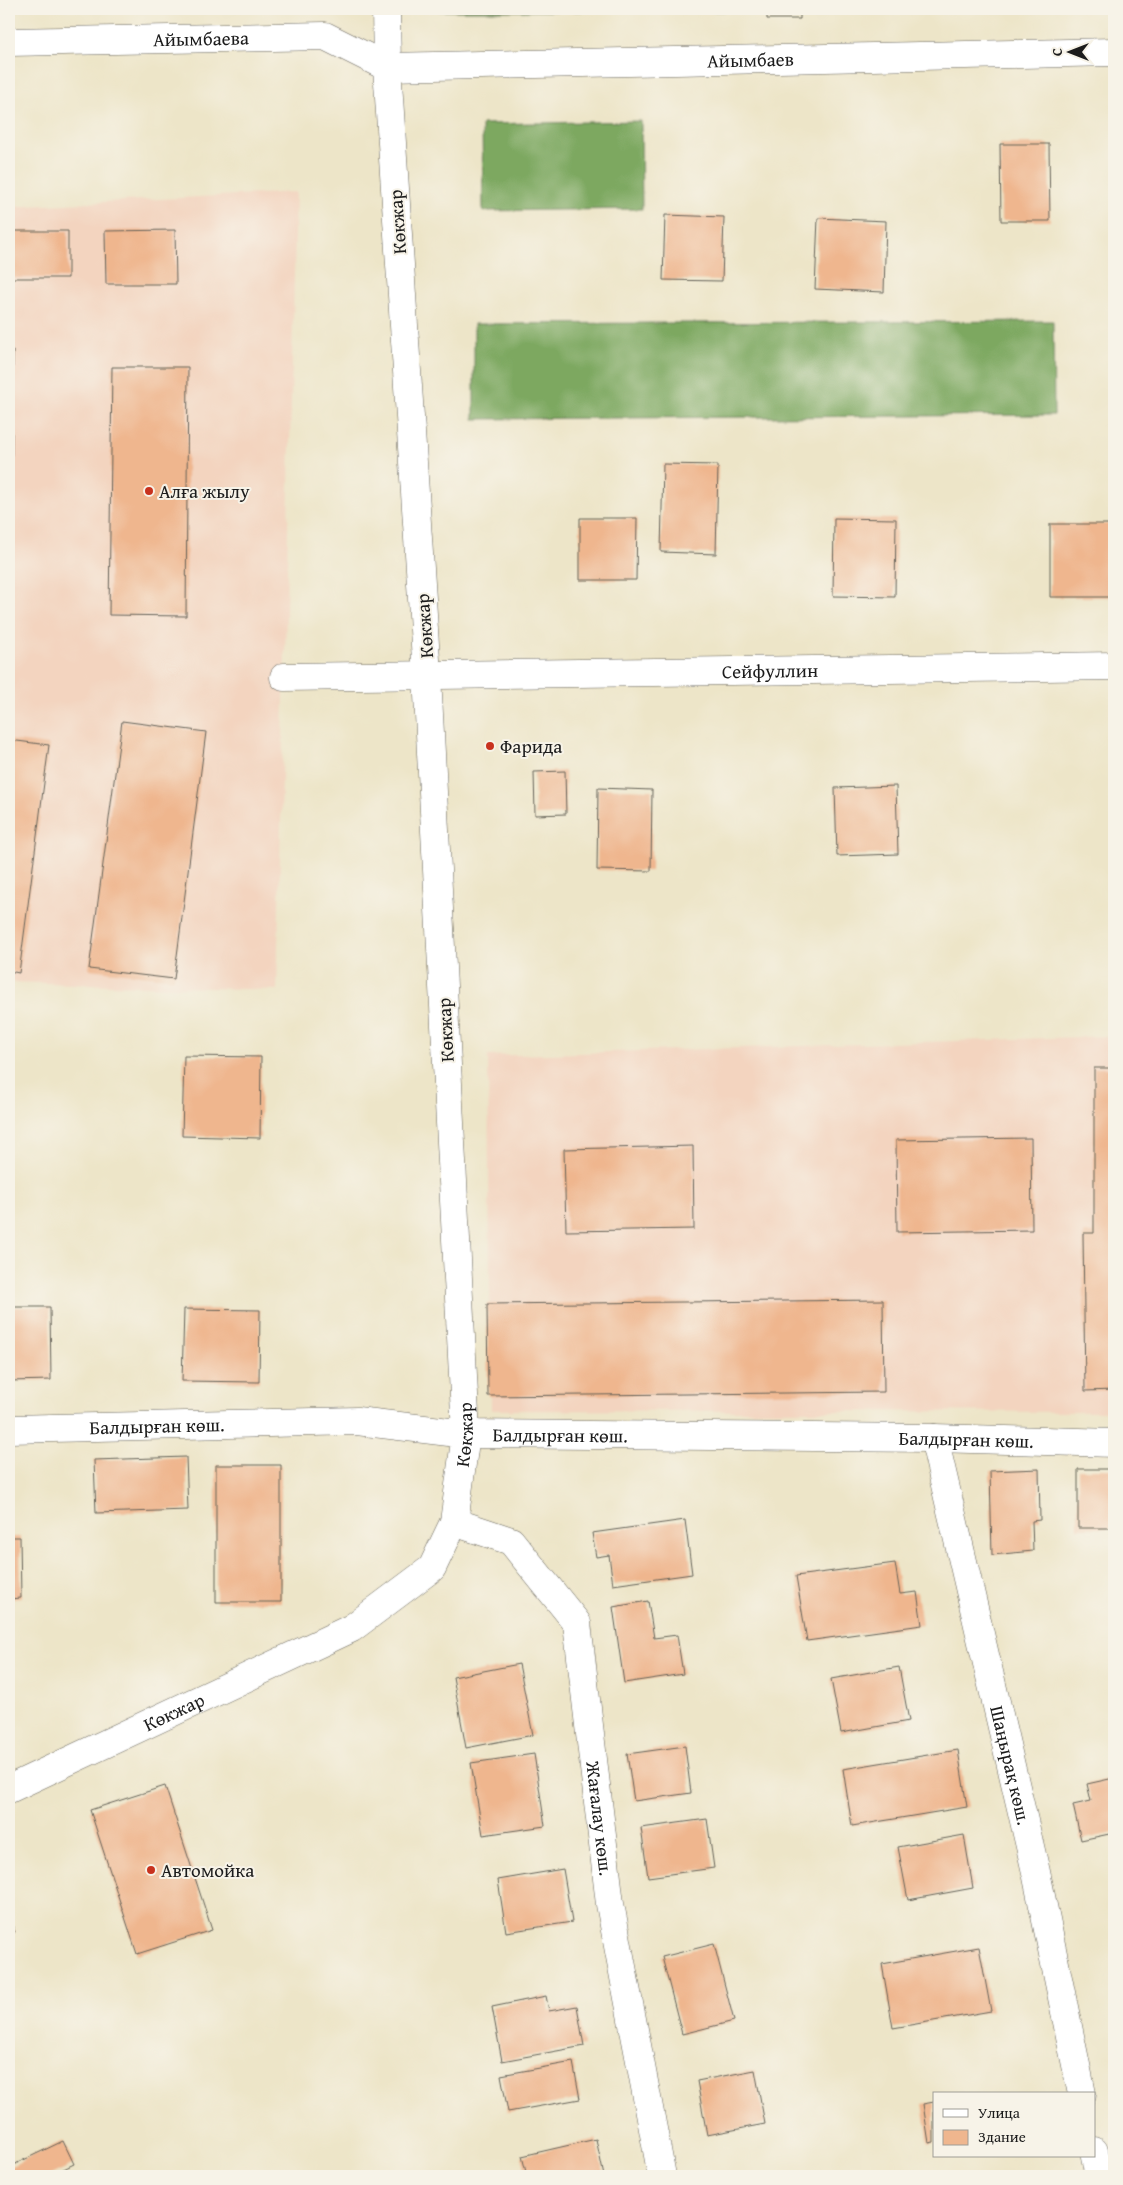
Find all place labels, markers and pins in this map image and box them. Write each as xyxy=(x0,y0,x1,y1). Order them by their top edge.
place label: Алға жылу xyxy=(159,477,250,505)
marker: Алға жылу xyxy=(143,485,155,497)
place label: Фарида xyxy=(500,732,562,760)
marker: Фарида xyxy=(484,740,496,752)
place label: Автомойка xyxy=(161,1856,254,1884)
marker: Автомойка xyxy=(145,1864,157,1876)

